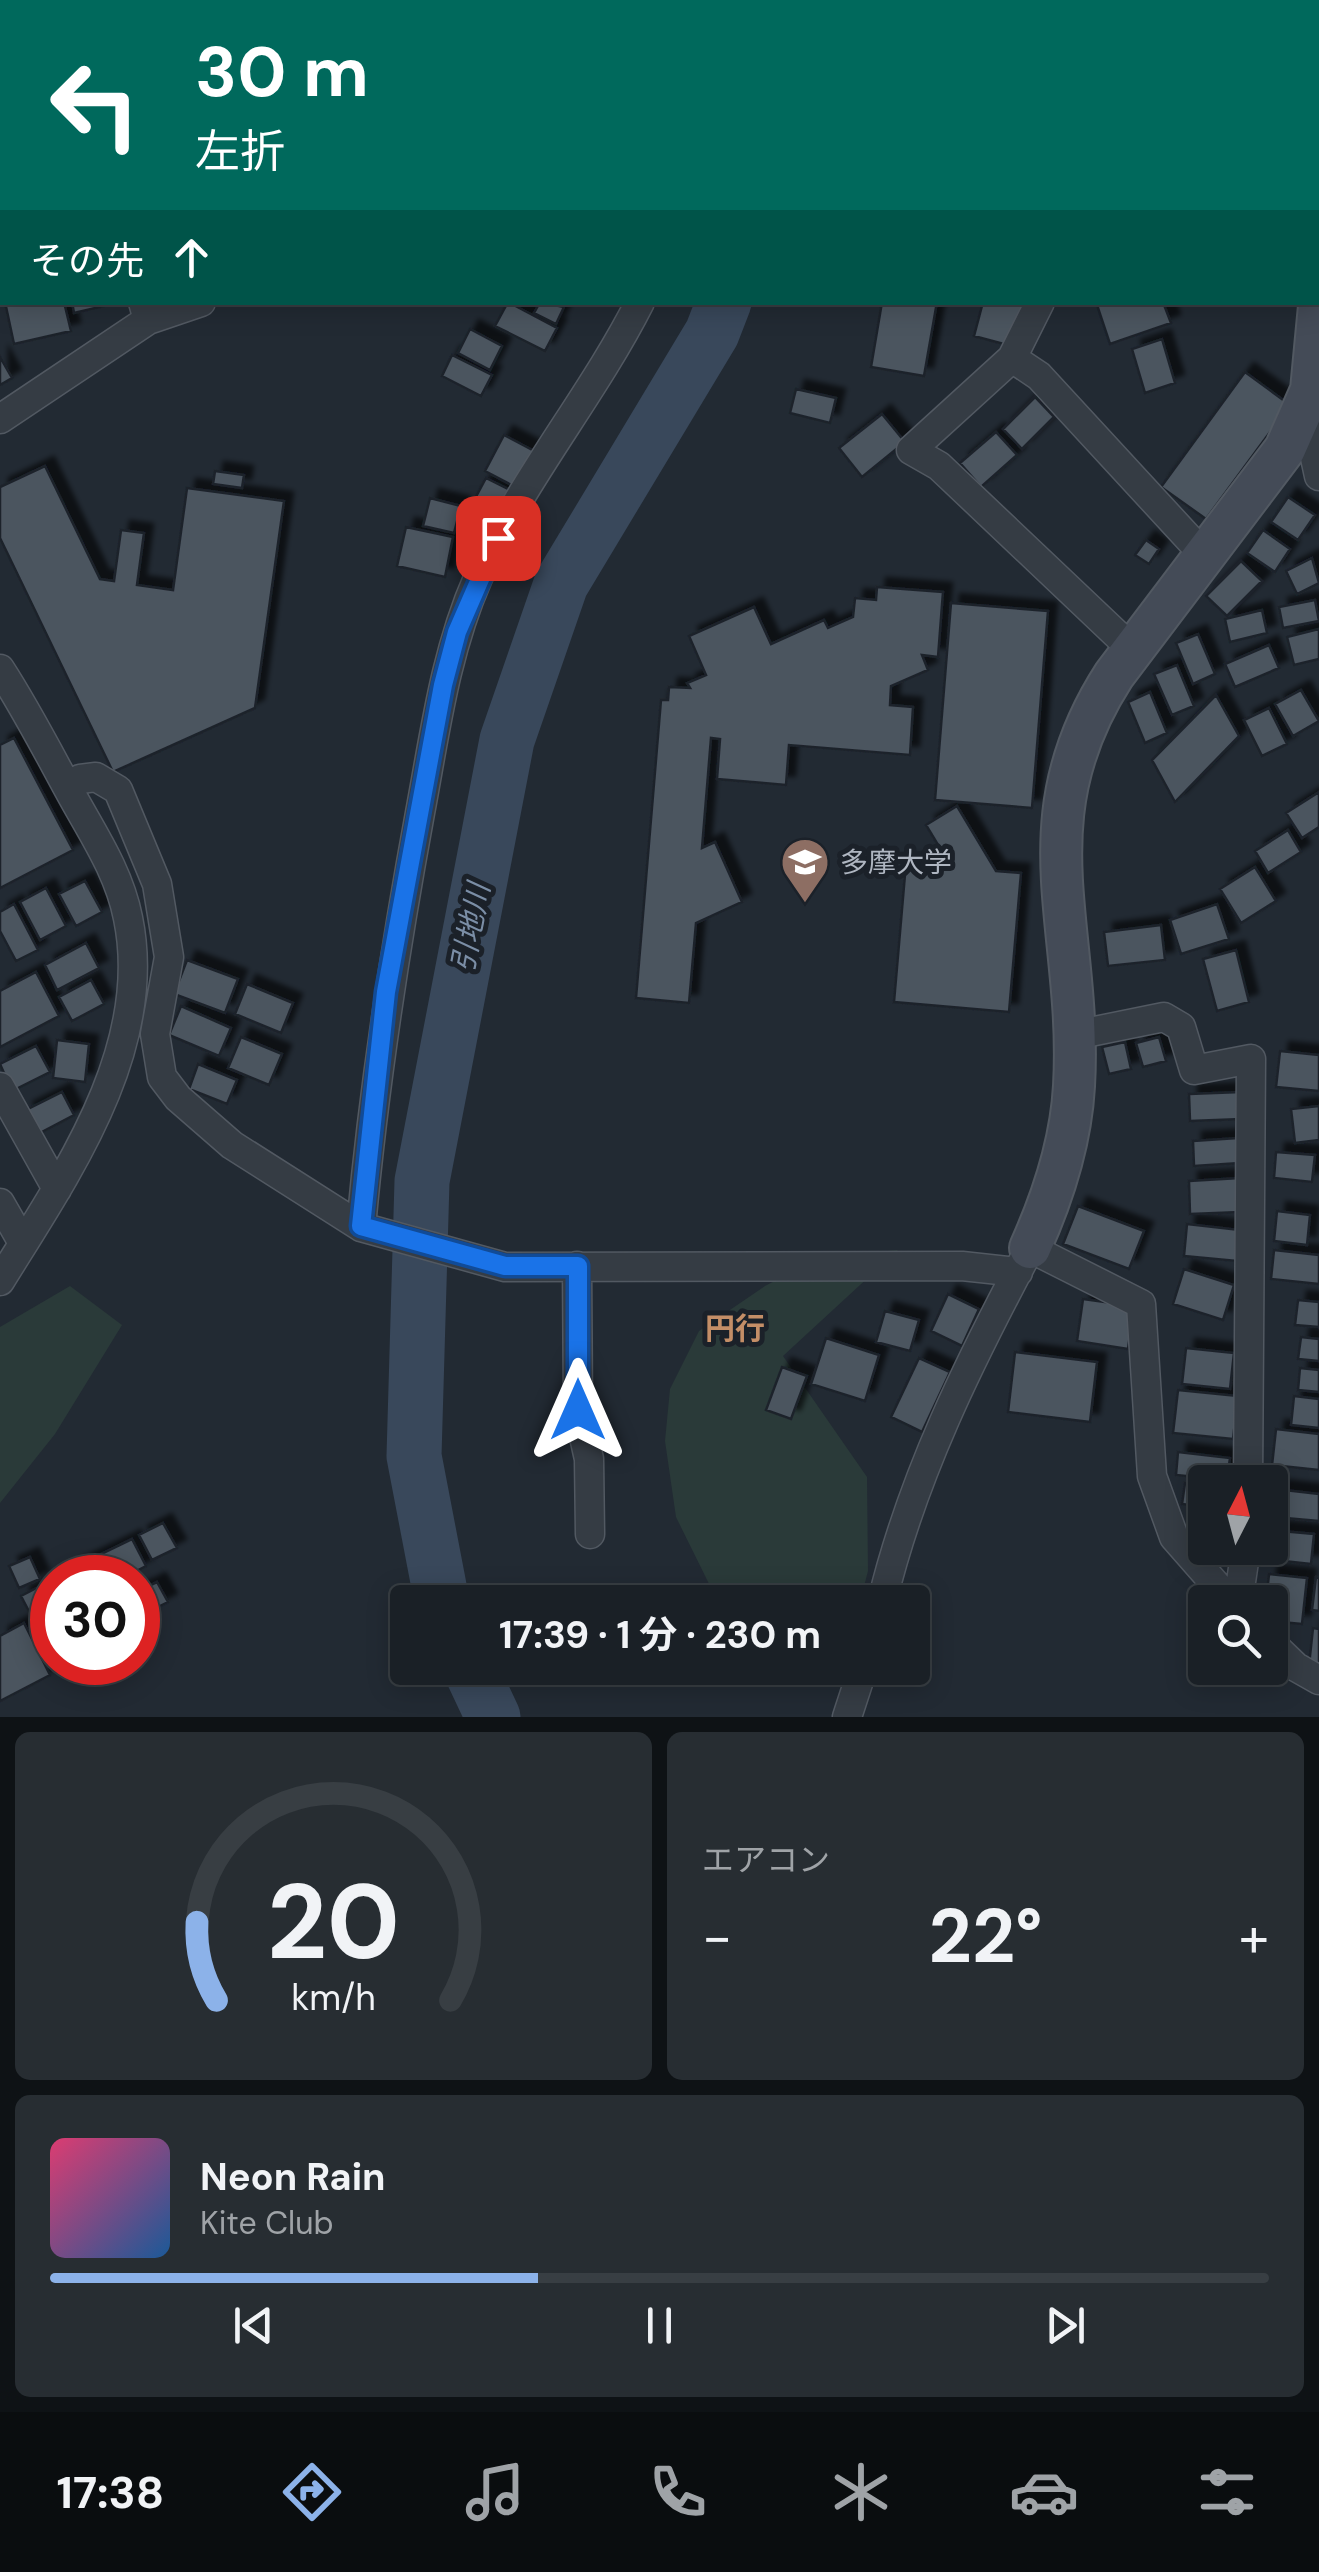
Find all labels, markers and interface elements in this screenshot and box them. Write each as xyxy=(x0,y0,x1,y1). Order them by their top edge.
text: 30 m xyxy=(195,27,369,118)
icon: left xyxy=(30,40,160,170)
text: 左折 xyxy=(195,122,285,181)
icon: ahead xyxy=(164,230,219,285)
text: その先 xyxy=(30,236,144,286)
pin xyxy=(456,496,541,581)
icon: arrive xyxy=(471,511,526,566)
school or university icon: 多摩大学 xyxy=(779,836,831,904)
place label: 多摩大学 xyxy=(840,844,952,881)
water label: 引地川 xyxy=(443,877,499,976)
district label: 円行 xyxy=(705,1309,765,1348)
position arrow xyxy=(526,1358,630,1462)
north arrow xyxy=(1188,1465,1288,1565)
map controls xyxy=(1188,1465,1288,1685)
speed limit sign: 30 xyxy=(30,1555,160,1685)
button: search xyxy=(1188,1585,1288,1685)
text: 17:39 · 1 分 · 230 m xyxy=(499,1610,821,1660)
text: エアコン xyxy=(702,1839,830,1881)
text: 20 xyxy=(267,1855,400,1990)
text: 22° xyxy=(929,1888,1042,1985)
text: − xyxy=(702,1901,732,1973)
text: + xyxy=(1239,1901,1269,1973)
text: km/h xyxy=(291,1975,376,2021)
text: Neon Rain xyxy=(200,2152,385,2202)
text: Kite Club xyxy=(200,2202,334,2244)
icon: previous xyxy=(226,2298,281,2353)
icon: pause xyxy=(632,2298,687,2353)
icon: next xyxy=(1038,2298,1093,2353)
icon: directions xyxy=(277,2457,347,2527)
icon: music xyxy=(460,2457,530,2527)
icon: phone xyxy=(643,2457,713,2527)
icon: climate xyxy=(826,2457,896,2527)
icon: car xyxy=(1009,2457,1079,2527)
icon: filters xyxy=(1192,2457,1262,2527)
text: 17:38 xyxy=(57,2463,164,2522)

